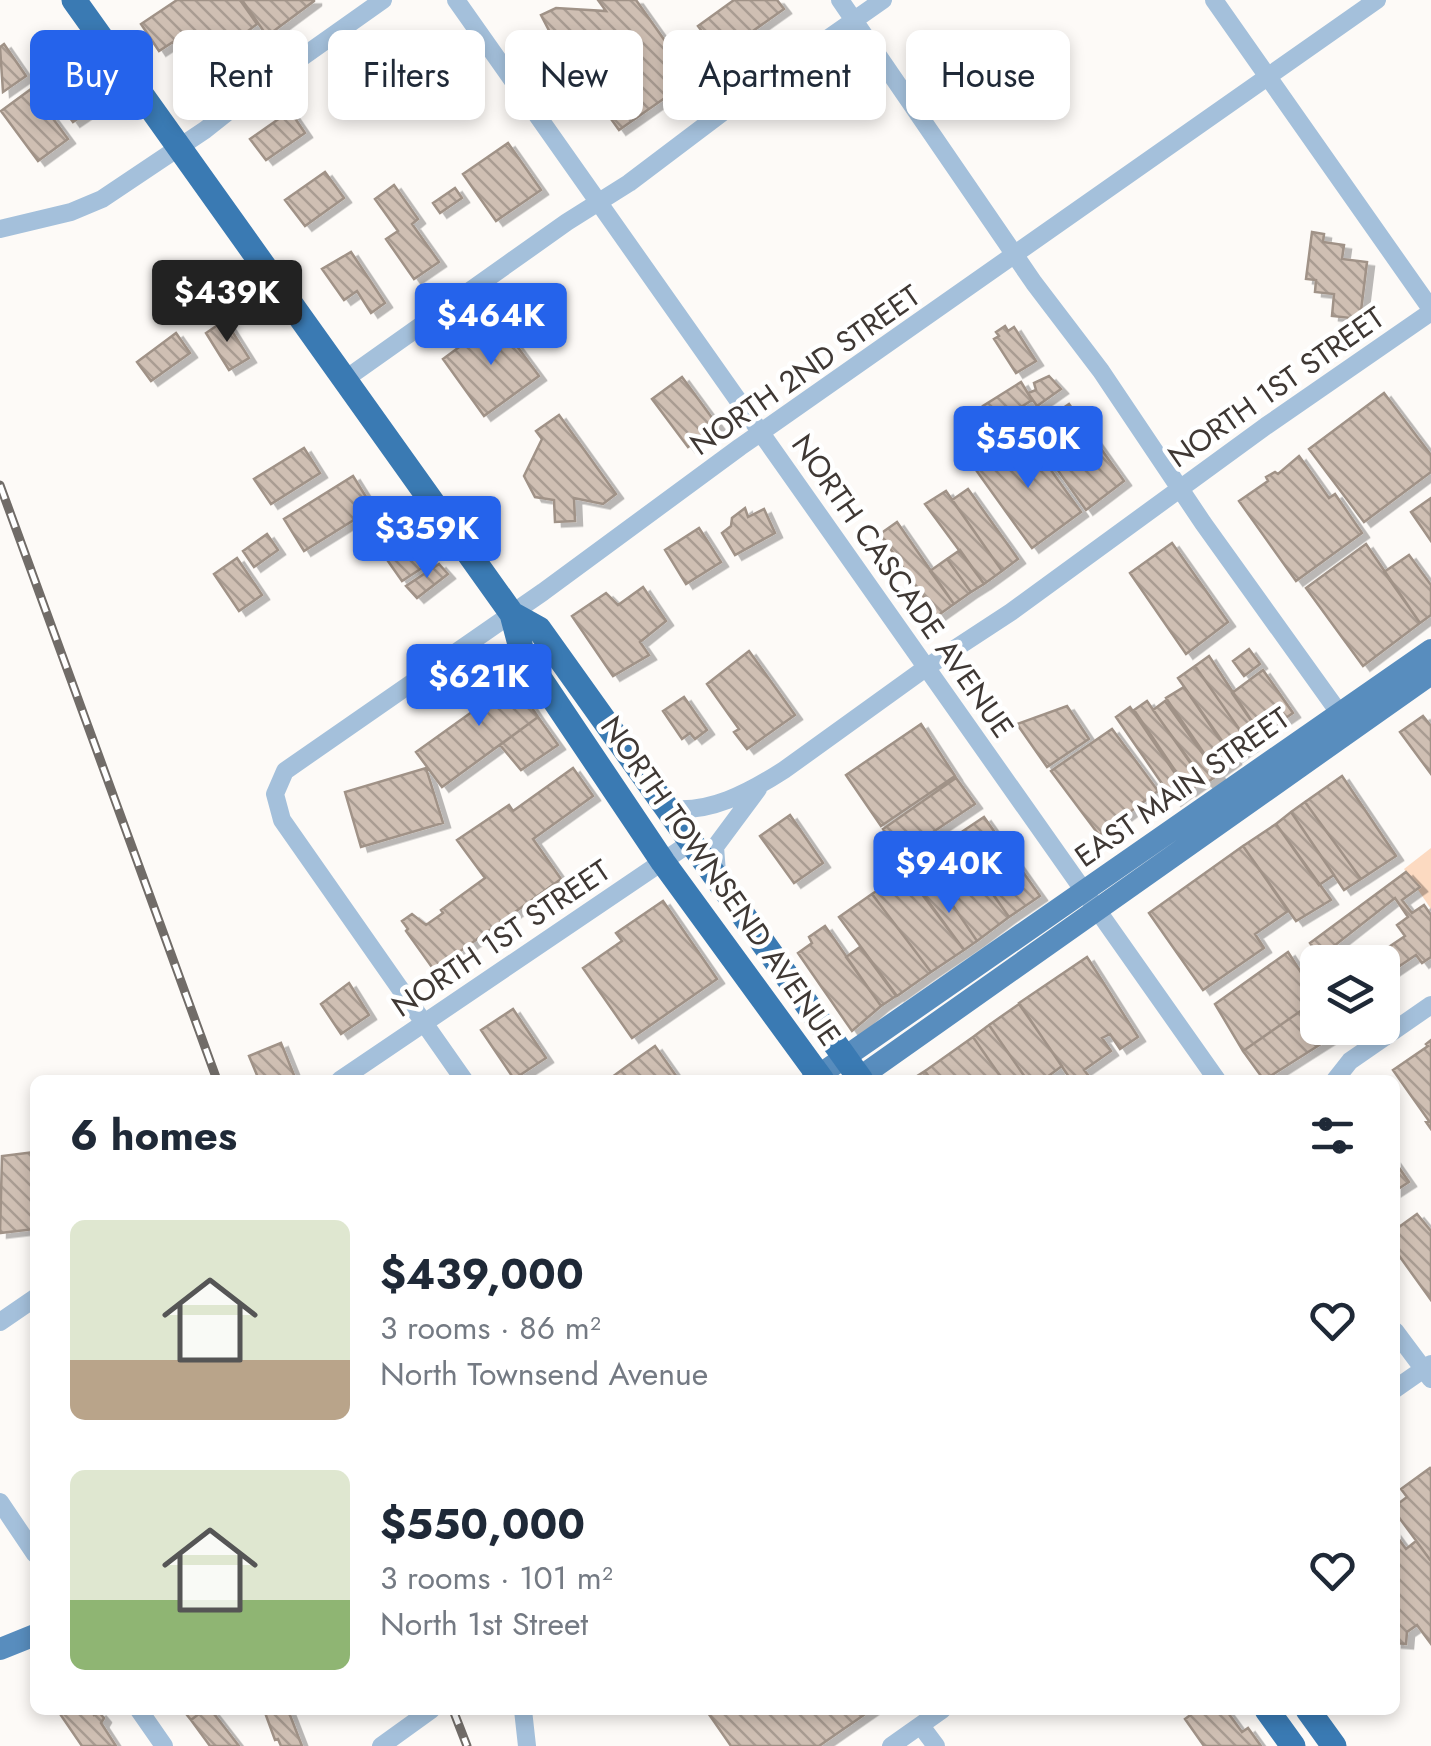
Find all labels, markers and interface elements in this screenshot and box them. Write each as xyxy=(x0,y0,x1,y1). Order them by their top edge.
chip: Buy xyxy=(30,30,153,120)
chip: Rent xyxy=(173,30,308,120)
chip: Filters xyxy=(328,30,485,120)
chip: New xyxy=(505,30,643,120)
chip: Apartment xyxy=(663,30,886,120)
chip: House xyxy=(906,30,1070,120)
pin: $439K xyxy=(157,260,297,345)
text: $439K xyxy=(174,269,280,315)
street label: NORTH 2ND STREET xyxy=(681,274,929,466)
pin: $464K xyxy=(421,283,561,368)
text: $464K xyxy=(437,292,545,338)
street label: NORTH 1ST STREET xyxy=(1159,296,1393,478)
pin: $550K xyxy=(958,406,1098,491)
text: $550K xyxy=(976,415,1080,461)
street label: NORTH CASCADE AVENUE xyxy=(782,425,1024,747)
pin: $359K xyxy=(357,496,497,581)
text: $359K xyxy=(375,505,479,551)
pin: $621K xyxy=(409,644,549,729)
text: $621K xyxy=(429,653,529,699)
street label: EAST MAIN STREET xyxy=(1066,697,1298,877)
street label: NORTH TOWNSEND AVENUE xyxy=(591,707,851,1055)
pin: $940K xyxy=(879,831,1019,916)
text: $940K xyxy=(895,840,1003,886)
street label: NORTH 1ST STREET xyxy=(383,849,619,1027)
map controls xyxy=(1300,945,1400,1045)
button: layers xyxy=(1300,945,1400,1045)
text: 6 homes xyxy=(70,1105,237,1166)
icon: filters xyxy=(1305,1108,1360,1163)
text: $439,000 xyxy=(380,1244,584,1305)
icon: home xyxy=(150,1260,270,1380)
icon: heart xyxy=(1305,1293,1360,1348)
text: 3 rooms · 86 m² xyxy=(380,1305,601,1351)
text: North Townsend Avenue xyxy=(380,1351,708,1397)
text: $550,000 xyxy=(380,1494,585,1555)
icon: home xyxy=(150,1510,270,1630)
icon: heart xyxy=(1305,1543,1360,1598)
text: 3 rooms · 101 m² xyxy=(380,1555,613,1601)
text: North 1st Street xyxy=(380,1601,588,1647)

